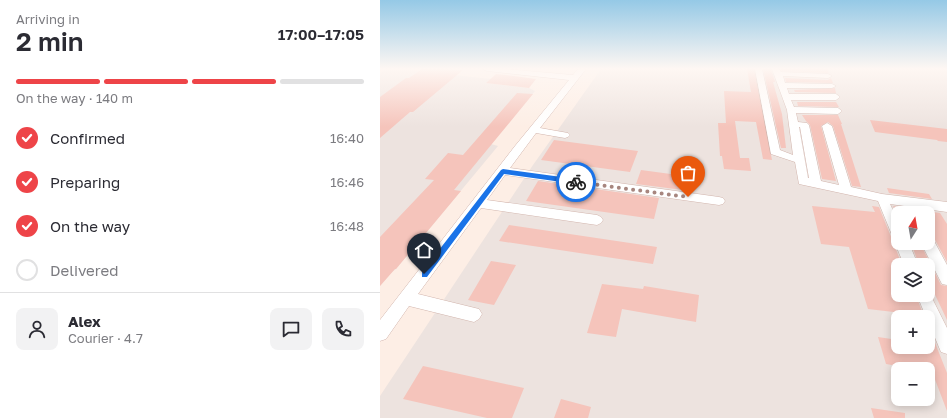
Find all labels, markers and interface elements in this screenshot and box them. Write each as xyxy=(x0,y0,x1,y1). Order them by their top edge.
text: Arriving in xyxy=(16,11,80,27)
text: 17:00–17:05 xyxy=(278,25,364,43)
text: 2 min xyxy=(16,26,84,57)
text: On the way · 140 m xyxy=(16,90,133,106)
icon: check xyxy=(16,127,38,149)
text: Confirmed xyxy=(50,129,125,147)
text: 16:40 xyxy=(330,130,364,146)
pin xyxy=(671,156,705,197)
courier xyxy=(556,162,596,202)
icon: bag xyxy=(677,162,699,184)
icon: check xyxy=(16,171,38,193)
icon: bike xyxy=(565,171,587,193)
text: Preparing xyxy=(50,173,120,191)
text: 16:46 xyxy=(330,174,364,190)
north arrow xyxy=(891,206,935,250)
map controls xyxy=(891,206,935,406)
icon: check xyxy=(16,215,38,237)
text: On the way xyxy=(50,217,130,235)
text: 16:48 xyxy=(330,218,364,234)
pin xyxy=(407,233,441,274)
icon: home xyxy=(413,239,435,261)
button: layers xyxy=(891,258,935,302)
text: Delivered xyxy=(50,261,118,279)
button: person xyxy=(16,308,58,350)
button: chat xyxy=(270,308,312,350)
button: phone xyxy=(322,308,364,350)
button: + xyxy=(891,310,935,354)
text: Alex xyxy=(68,312,101,330)
text: Courier · 4.7 xyxy=(68,330,143,346)
button: − xyxy=(891,362,935,406)

